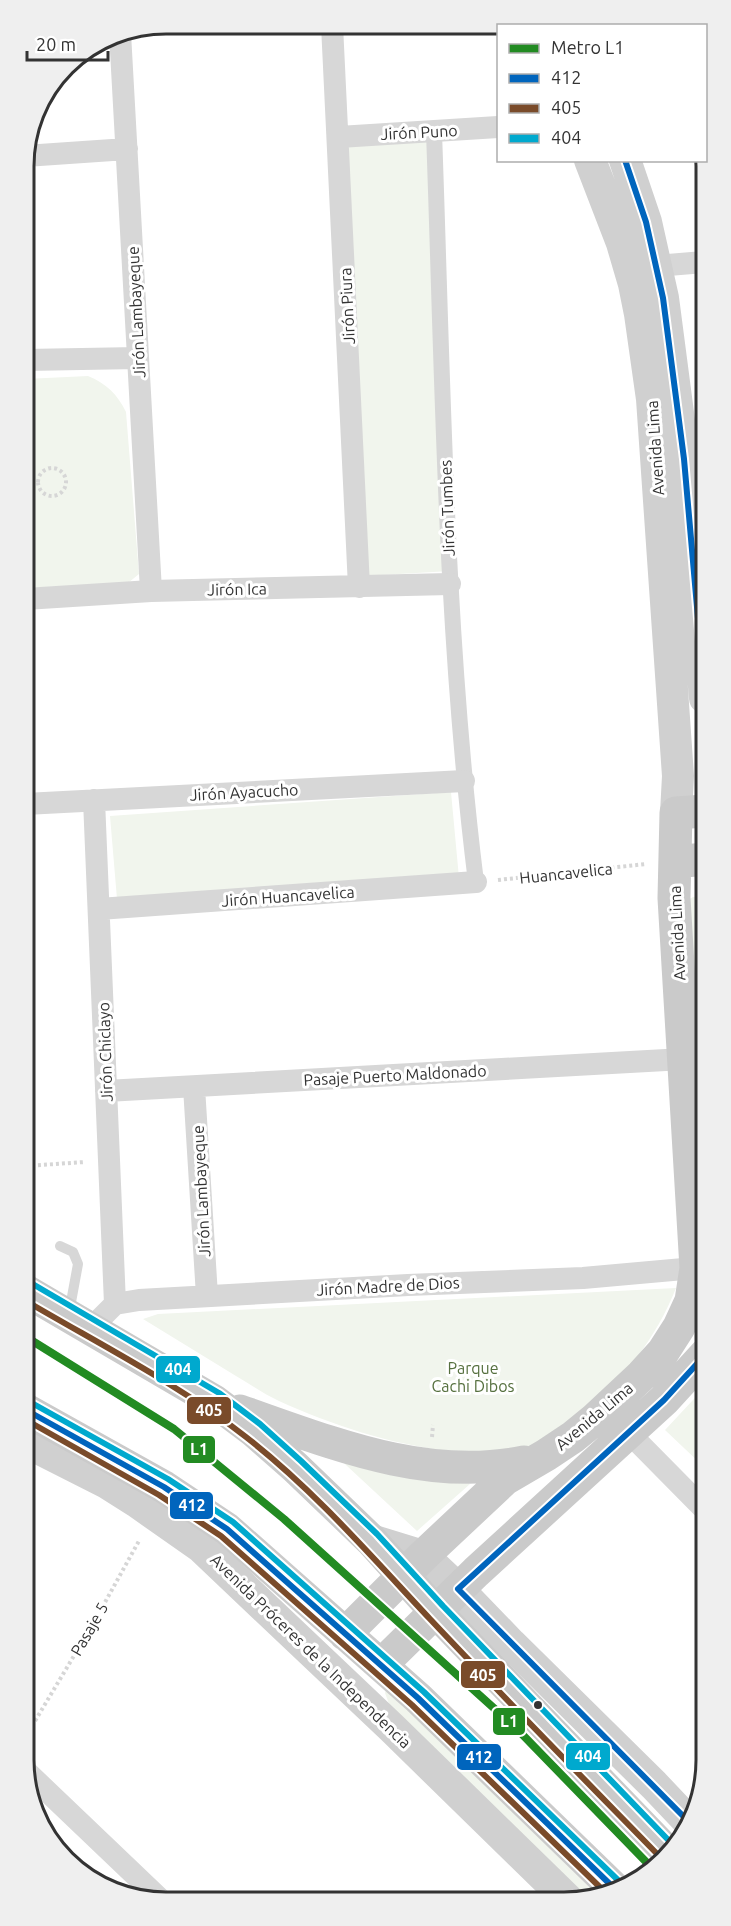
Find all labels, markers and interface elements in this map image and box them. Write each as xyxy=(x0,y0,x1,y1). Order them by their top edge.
scale bar xyxy=(27,24,108,62)
legend xyxy=(497,24,707,162)
text: 20 m xyxy=(36,34,76,54)
text: Metro L1 xyxy=(551,37,624,57)
text: 412 xyxy=(551,67,581,87)
text: 405 xyxy=(551,97,581,117)
street label: Jirón Puno xyxy=(380,121,458,143)
text: 404 xyxy=(551,127,581,147)
street label: Jirón Lambayeque xyxy=(124,246,148,378)
street label: Jirón Piura xyxy=(336,267,358,345)
street label: Avenida Lima xyxy=(643,400,667,496)
street label: Jirón Tumbes xyxy=(436,459,458,557)
street label: Jirón Ica xyxy=(207,579,267,599)
street label: Jirón Ayacucho xyxy=(189,780,299,804)
street label: Huancavelica xyxy=(519,859,613,887)
street label: Jirón Huancavelica xyxy=(221,882,355,910)
street label: Avenida Lima xyxy=(666,885,688,981)
street label: Jirón Chiclayo xyxy=(94,1002,116,1102)
street label: Pasaje Puerto Maldonado xyxy=(303,1061,487,1089)
street label: Jirón Lambayeque xyxy=(189,1125,213,1257)
street label: Jirón Madre de Dios xyxy=(316,1273,460,1299)
line badge: 404 xyxy=(155,1355,201,1384)
park label: Parque Cachi Dibos xyxy=(431,1359,515,1395)
text: 404 xyxy=(164,1360,192,1378)
street label: Avenida Lima xyxy=(552,1379,636,1453)
line badge: 405 xyxy=(186,1396,232,1425)
text: 405 xyxy=(195,1401,223,1419)
line badge: L1 xyxy=(182,1435,216,1464)
text: L1 xyxy=(190,1440,208,1458)
line badge: 412 xyxy=(169,1491,214,1520)
text: 412 xyxy=(178,1496,206,1514)
street label: Avenida Próceres de la Independencia xyxy=(207,1550,415,1752)
street label: Pasaje 5 xyxy=(67,1599,111,1659)
line badge: 405 xyxy=(460,1660,506,1689)
text: 405 xyxy=(469,1666,497,1684)
unlabelled marker xyxy=(532,1699,544,1711)
line badge: L1 xyxy=(492,1707,526,1736)
text: L1 xyxy=(500,1712,518,1730)
line badge: 404 xyxy=(565,1742,611,1771)
line badge: 412 xyxy=(456,1743,502,1771)
text: 404 xyxy=(574,1747,602,1765)
text: 412 xyxy=(465,1748,493,1766)

